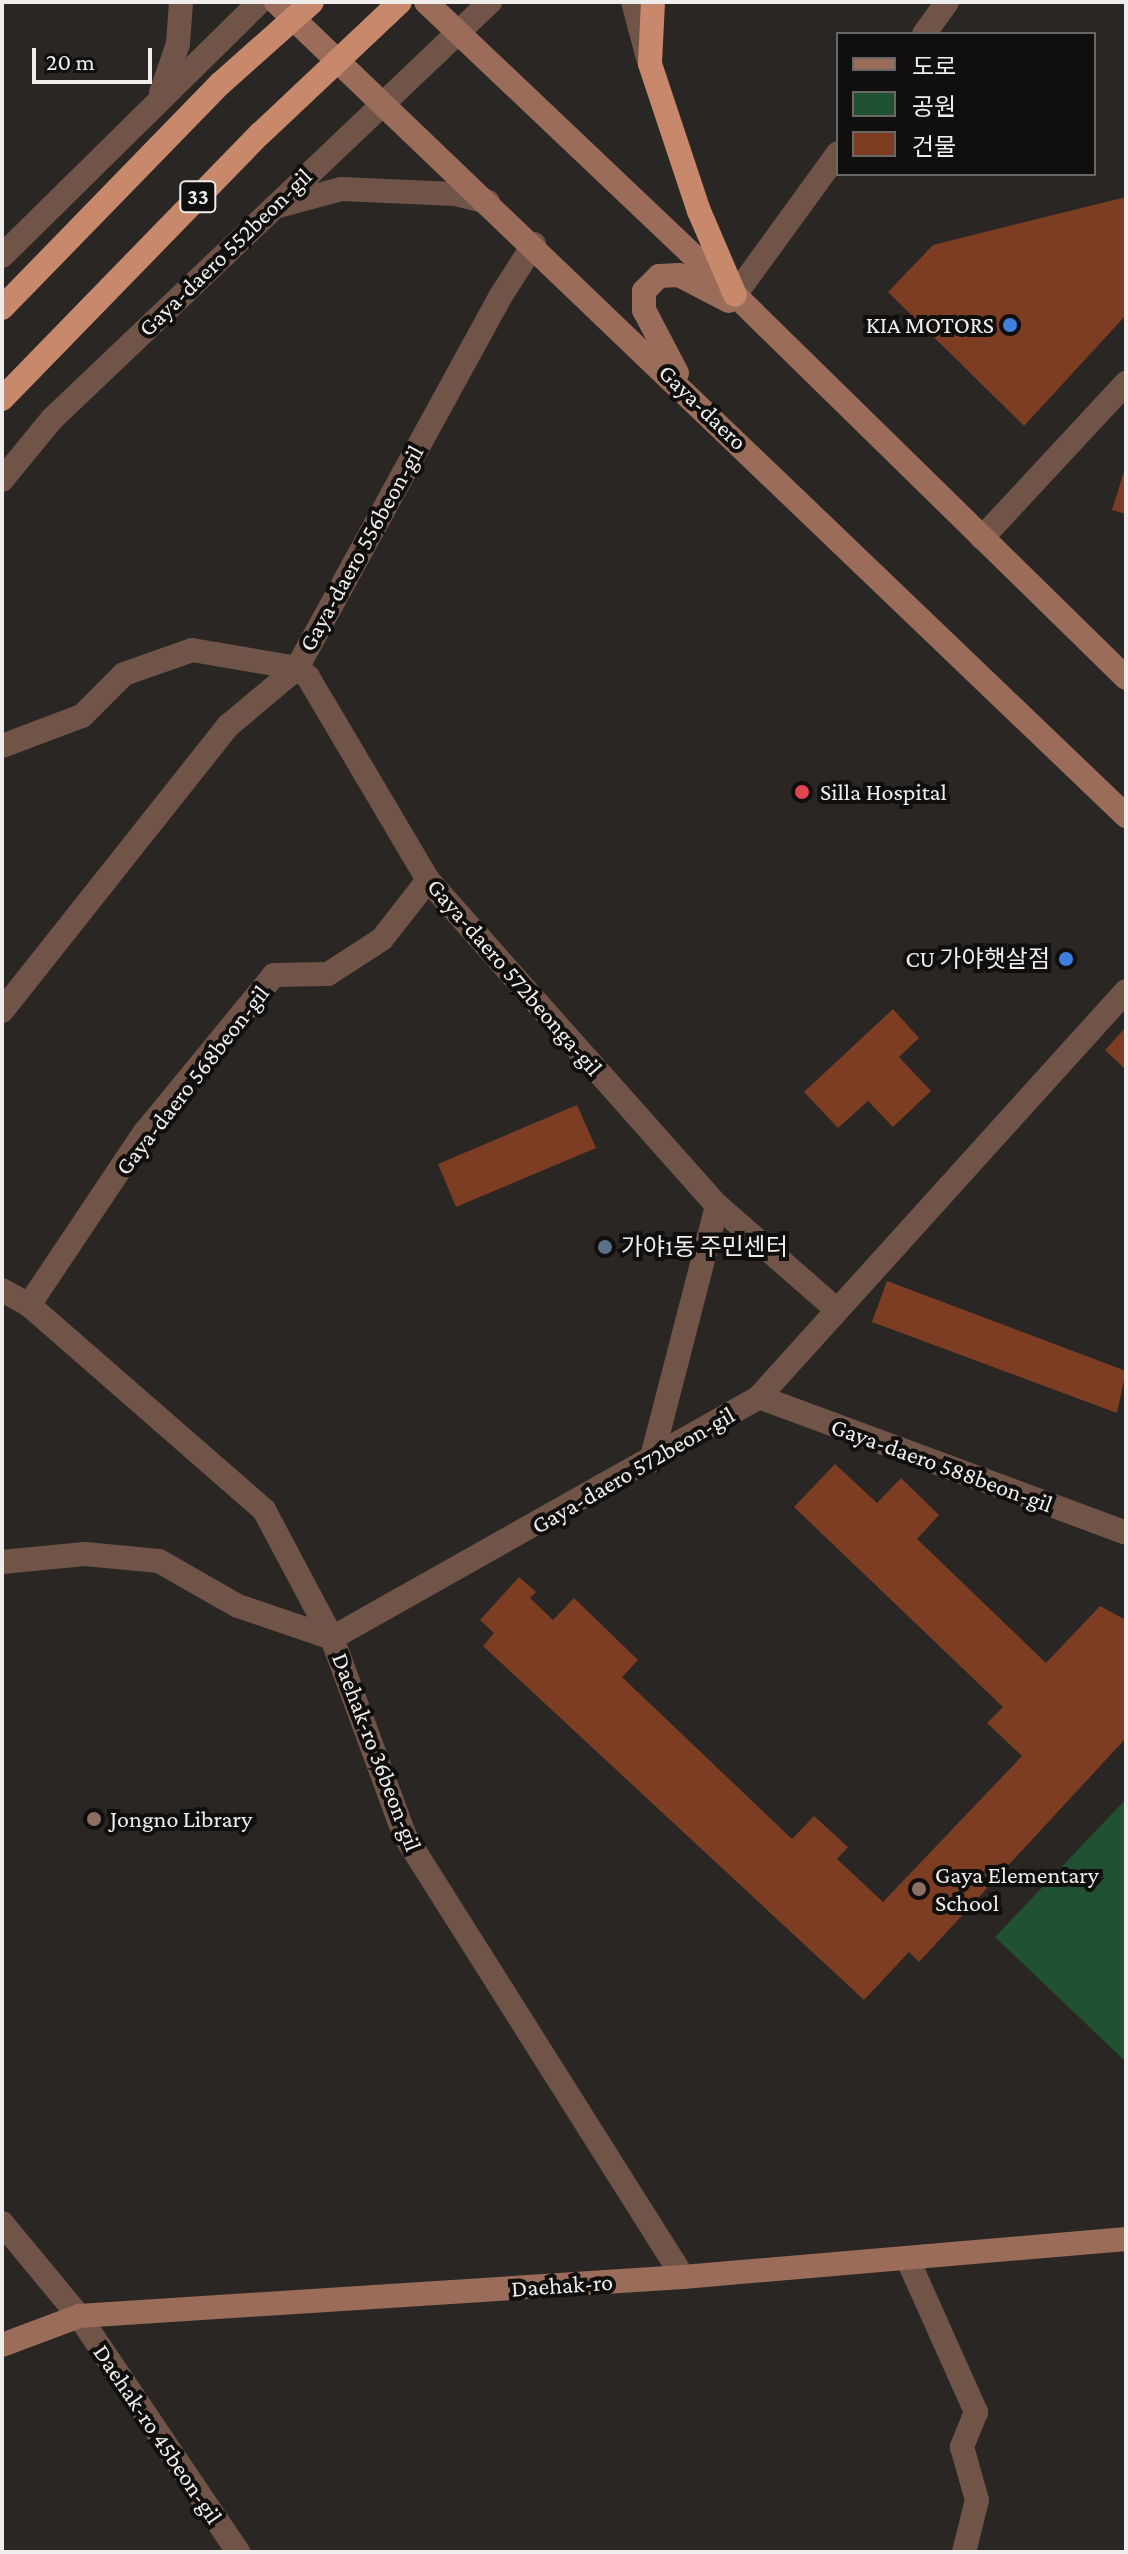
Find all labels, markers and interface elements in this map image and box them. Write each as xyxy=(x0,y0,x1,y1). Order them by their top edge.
scale bar xyxy=(36,32,156,82)
legend xyxy=(836,32,1096,176)
text: 20 m xyxy=(46,48,95,75)
text: 도로 xyxy=(912,53,956,80)
text: 공원 xyxy=(912,93,956,120)
text: 건물 xyxy=(912,133,956,160)
street label: Gaya-daero 552beon-gil xyxy=(132,162,318,342)
road number: 33 xyxy=(178,179,218,215)
place label: KIA MOTORS xyxy=(866,311,994,339)
marker: KIA MOTORS xyxy=(1001,316,1019,334)
street label: Gaya-daero xyxy=(653,358,753,456)
street label: Gaya-daero 556beon-gil xyxy=(292,440,430,656)
place label: Silla Hospital xyxy=(820,778,947,806)
marker: Silla Hospital xyxy=(791,781,813,803)
street label: Gaya-daero 572beonga-gil xyxy=(421,872,609,1082)
place label: CU 가야햇살점 xyxy=(905,945,1050,973)
marker: CU 가야햇살점 xyxy=(1057,950,1075,968)
street label: Gaya-daero 568beon-gil xyxy=(109,979,275,1181)
place label: 가야1동 주민센터 xyxy=(621,1233,788,1261)
marker: 가야1동 주민센터 xyxy=(596,1238,614,1256)
street label: Gaya-daero 572beon-gil xyxy=(526,1400,740,1540)
street label: Gaya-daero 588beon-gil xyxy=(827,1412,1057,1518)
street label: Daehak-ro 36beon-gil xyxy=(326,1649,428,1855)
place label: Jongno Library xyxy=(110,1805,252,1833)
marker: Jongno Library xyxy=(85,1810,103,1828)
place label: Gaya Elementary School xyxy=(935,1861,1099,1917)
marker: Gaya Elementary School xyxy=(910,1880,928,1898)
street label: Daehak-ro xyxy=(510,2267,614,2303)
street label: Daehak-ro 45beon-gil xyxy=(87,2339,229,2529)

